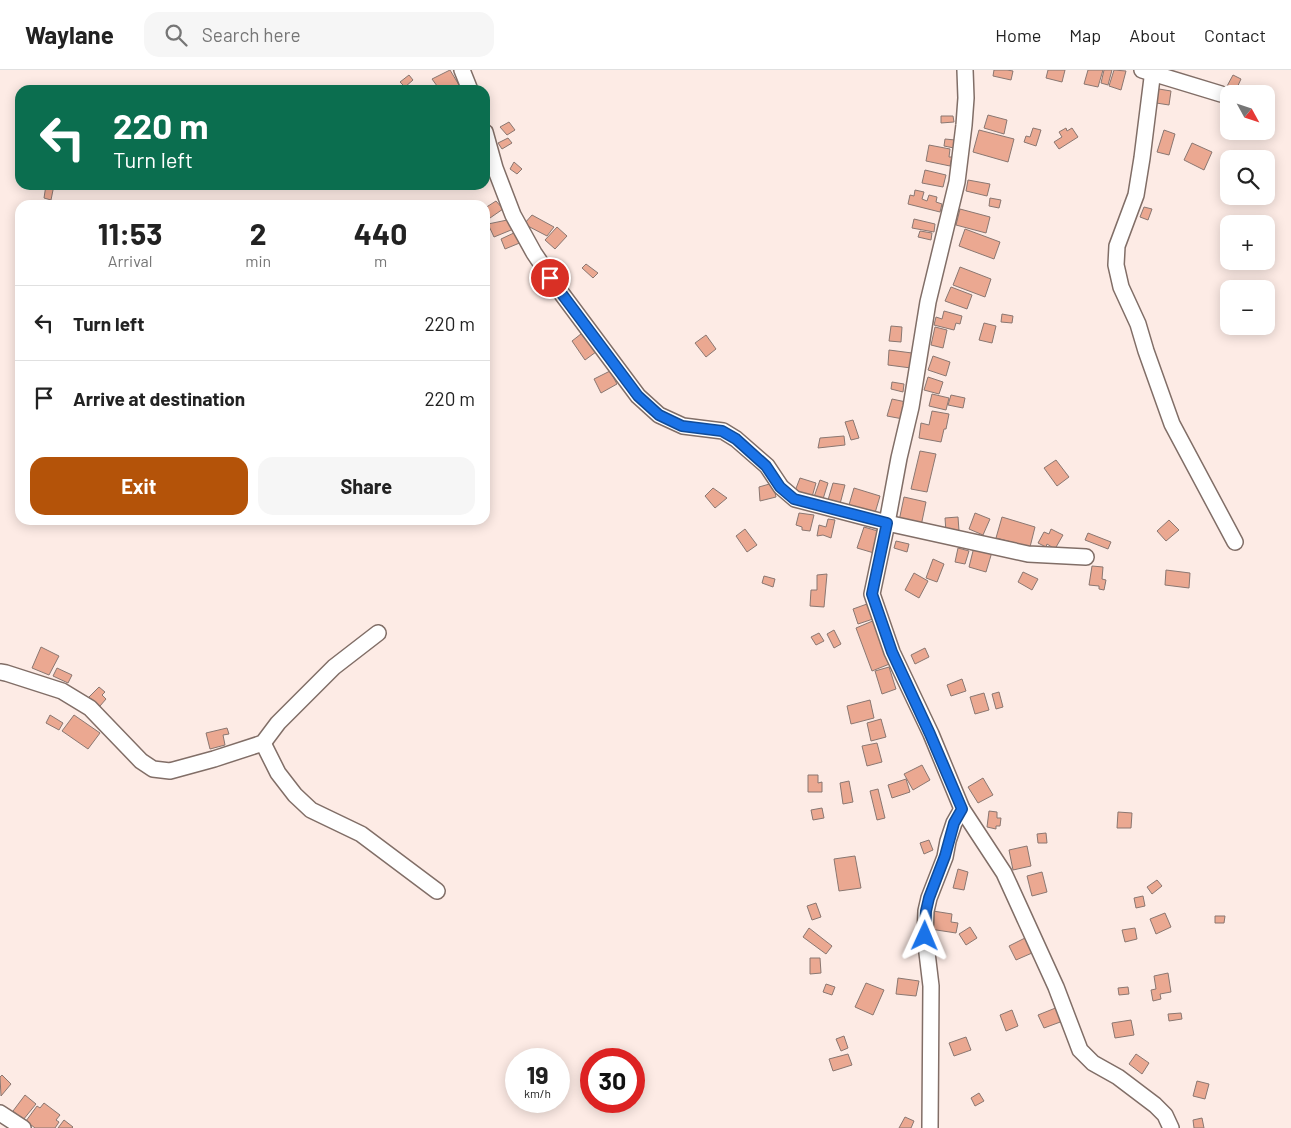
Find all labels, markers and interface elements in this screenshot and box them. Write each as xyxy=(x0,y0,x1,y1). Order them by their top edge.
search box xyxy=(144,12,494,57)
text: Waylane xyxy=(25,20,114,49)
icon: search xyxy=(162,21,190,49)
text: Search here xyxy=(202,23,301,46)
text: Home xyxy=(995,24,1041,46)
text: Map xyxy=(1069,24,1101,46)
text: About xyxy=(1129,24,1176,46)
text: Contact xyxy=(1204,24,1266,46)
north arrow xyxy=(1220,85,1275,140)
map controls xyxy=(1220,85,1275,335)
text: 220 m xyxy=(113,104,208,146)
icon: left xyxy=(30,105,95,170)
text: Turn left xyxy=(113,146,193,172)
button: search xyxy=(1220,150,1275,205)
text: 11:53 xyxy=(98,215,162,251)
text: 2 xyxy=(250,215,267,251)
text: 440 xyxy=(354,215,407,251)
button: + xyxy=(1220,215,1275,270)
text: Arrival xyxy=(108,251,152,270)
text: min xyxy=(245,251,271,270)
text: m xyxy=(374,251,387,270)
pin xyxy=(529,257,571,299)
icon: arrive xyxy=(536,264,564,292)
button: − xyxy=(1220,280,1275,335)
icon: left xyxy=(30,309,58,337)
text: Turn left xyxy=(73,312,144,335)
text: 220 m xyxy=(424,312,475,335)
icon: arrive xyxy=(30,384,58,412)
text: Arrive at destination xyxy=(73,387,245,410)
text: 220 m xyxy=(424,387,475,410)
button: Exit xyxy=(30,457,248,515)
button: Share xyxy=(258,457,475,515)
position arrow xyxy=(898,909,950,961)
speed limit sign: 30 xyxy=(580,1048,645,1113)
text: 19 xyxy=(526,1059,549,1089)
text: km/h xyxy=(524,1086,551,1100)

